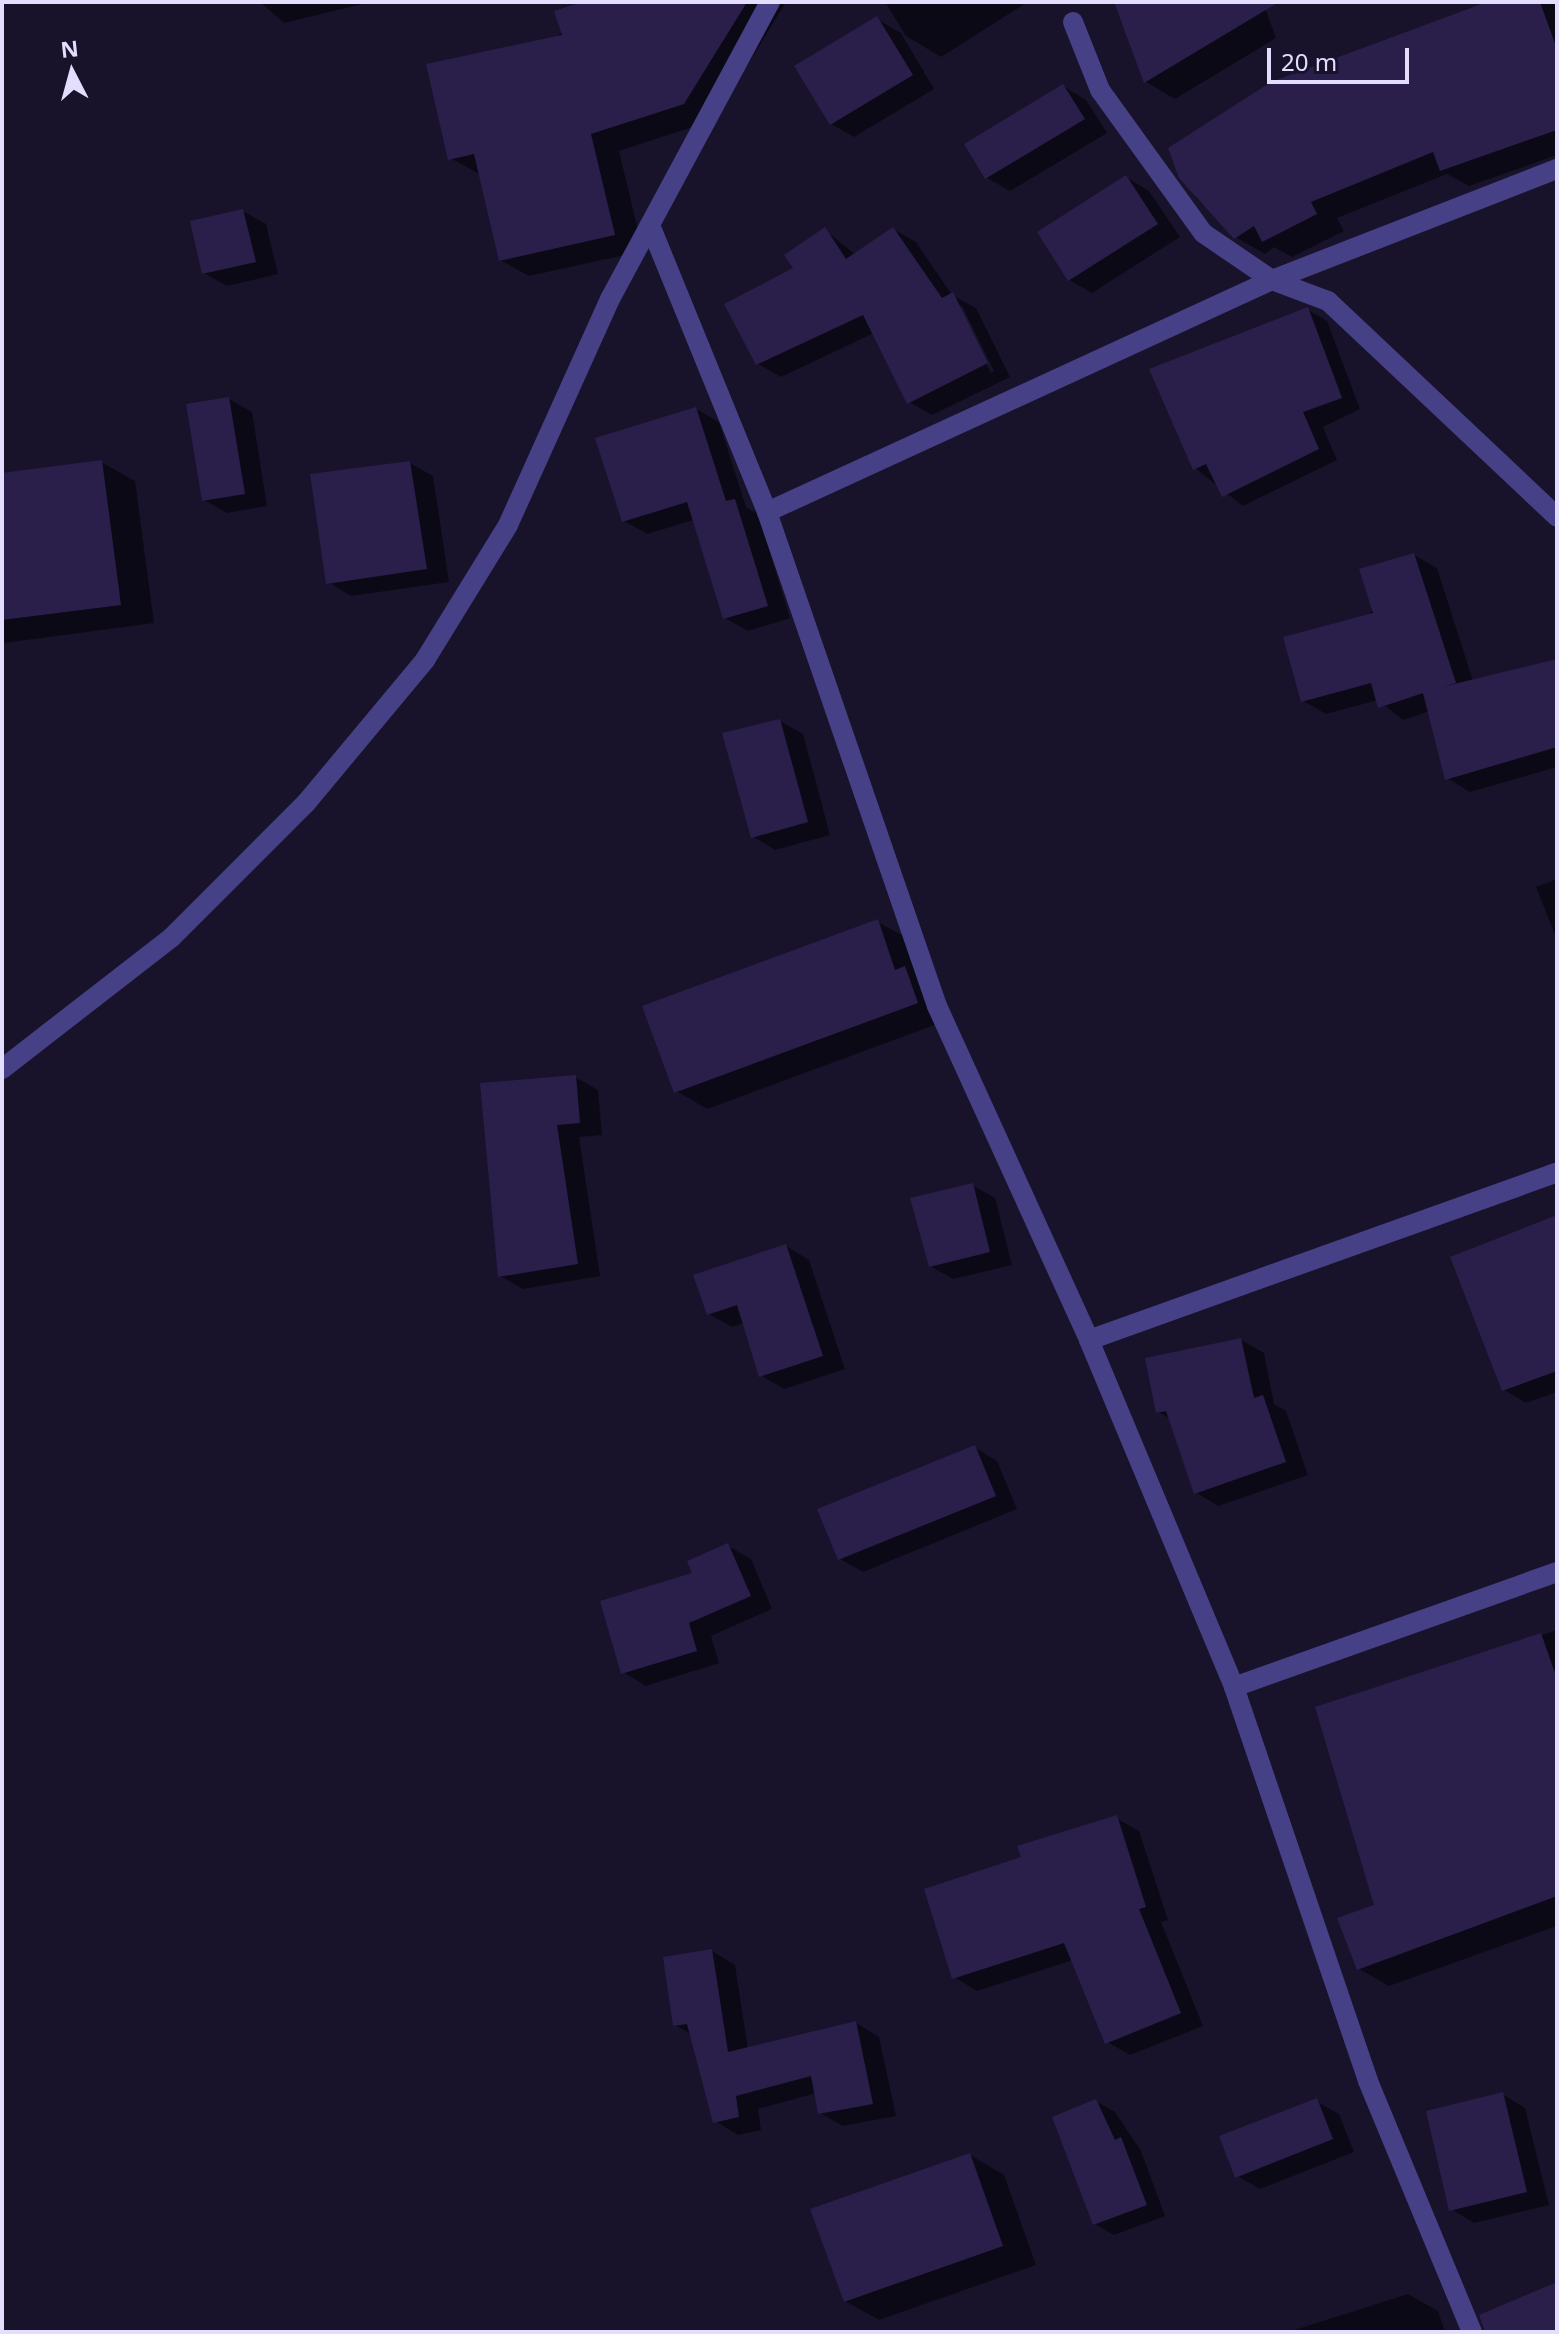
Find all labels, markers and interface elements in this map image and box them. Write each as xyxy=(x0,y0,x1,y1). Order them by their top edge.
north arrow xyxy=(32,32,112,112)
text: N xyxy=(59,32,80,64)
scale bar xyxy=(1271,32,1413,82)
text: 20 m xyxy=(1281,45,1337,78)

